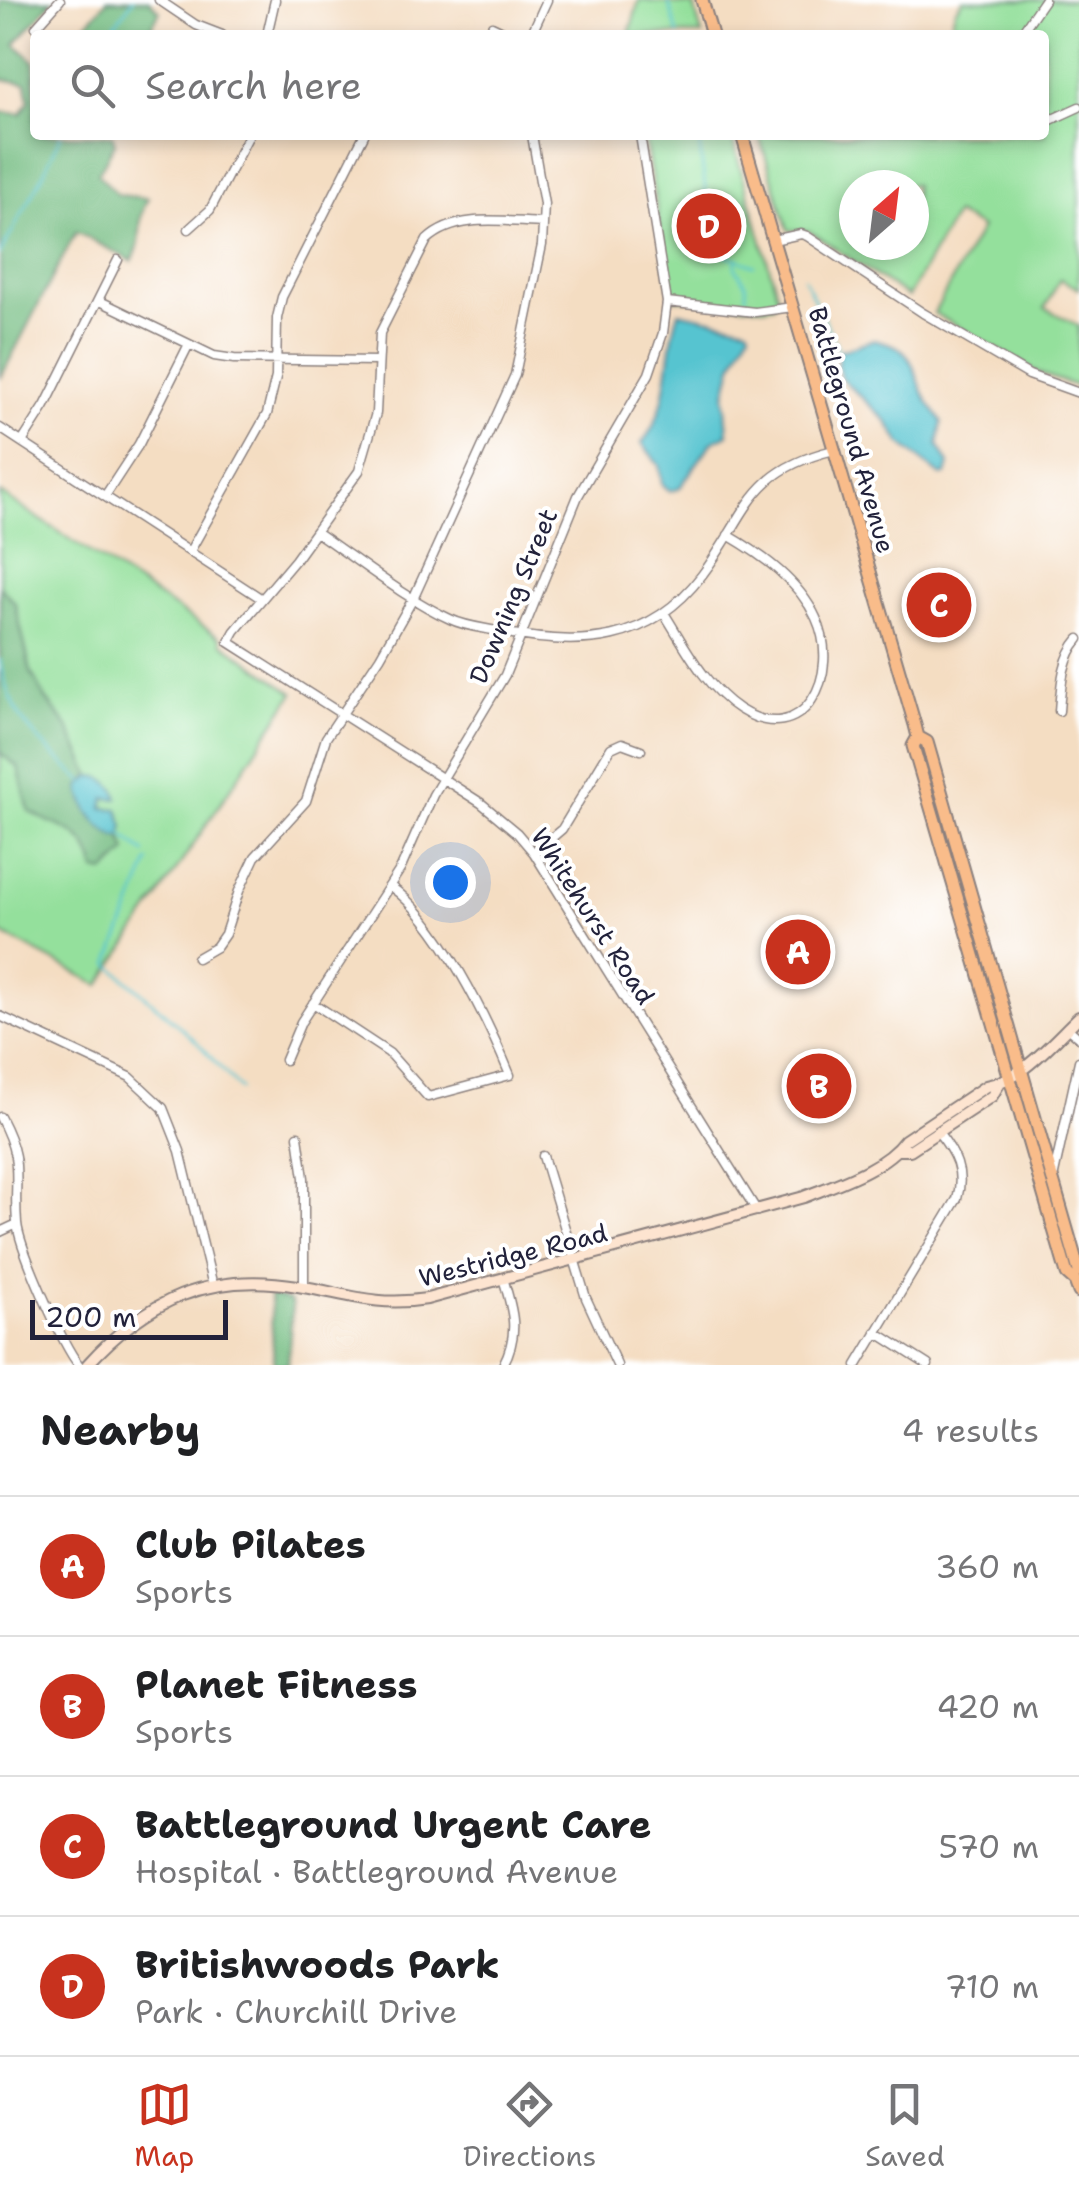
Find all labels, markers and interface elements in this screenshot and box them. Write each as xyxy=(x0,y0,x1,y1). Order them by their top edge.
search box xyxy=(30,30,1049,140)
icon: search xyxy=(65,58,120,113)
text: Search here xyxy=(145,60,362,111)
north arrow xyxy=(839,170,929,260)
pin: D xyxy=(676,188,742,264)
street label: Battleground Avenue xyxy=(801,303,903,557)
street label: Downing Street xyxy=(461,503,565,689)
pin: C xyxy=(906,568,972,642)
street label: Whitehurst Road xyxy=(523,821,663,1011)
your location xyxy=(425,857,476,908)
pin: A xyxy=(766,914,830,990)
pin: B xyxy=(786,1048,852,1124)
street label: Westridge Road xyxy=(415,1215,611,1295)
scale bar xyxy=(30,1295,228,1340)
text: 200 m xyxy=(45,1298,136,1336)
text: Nearby xyxy=(40,1402,200,1458)
text: 4 results xyxy=(902,1409,1039,1452)
text: Club Pilates xyxy=(135,1519,366,1570)
text: A xyxy=(60,1545,85,1588)
text: 360 m xyxy=(935,1545,1039,1588)
text: Sports xyxy=(135,1570,233,1613)
text: Planet Fitness xyxy=(135,1659,418,1710)
text: B xyxy=(63,1685,82,1728)
text: 420 m xyxy=(937,1685,1039,1728)
text: Sports xyxy=(135,1710,233,1753)
text: Battleground Urgent Care xyxy=(135,1799,652,1850)
text: C xyxy=(63,1825,82,1868)
text: 570 m xyxy=(938,1825,1039,1868)
text: Hospital · Battleground Avenue xyxy=(135,1850,618,1893)
text: Britishwoods Park xyxy=(135,1939,500,1990)
text: D xyxy=(61,1965,84,2008)
text: 710 m xyxy=(945,1965,1039,2008)
text: Park · Churchill Drive xyxy=(135,1990,457,2033)
tab: Map xyxy=(134,2077,194,2175)
tab: Directions xyxy=(463,2077,596,2175)
tab: Saved xyxy=(865,2077,945,2175)

